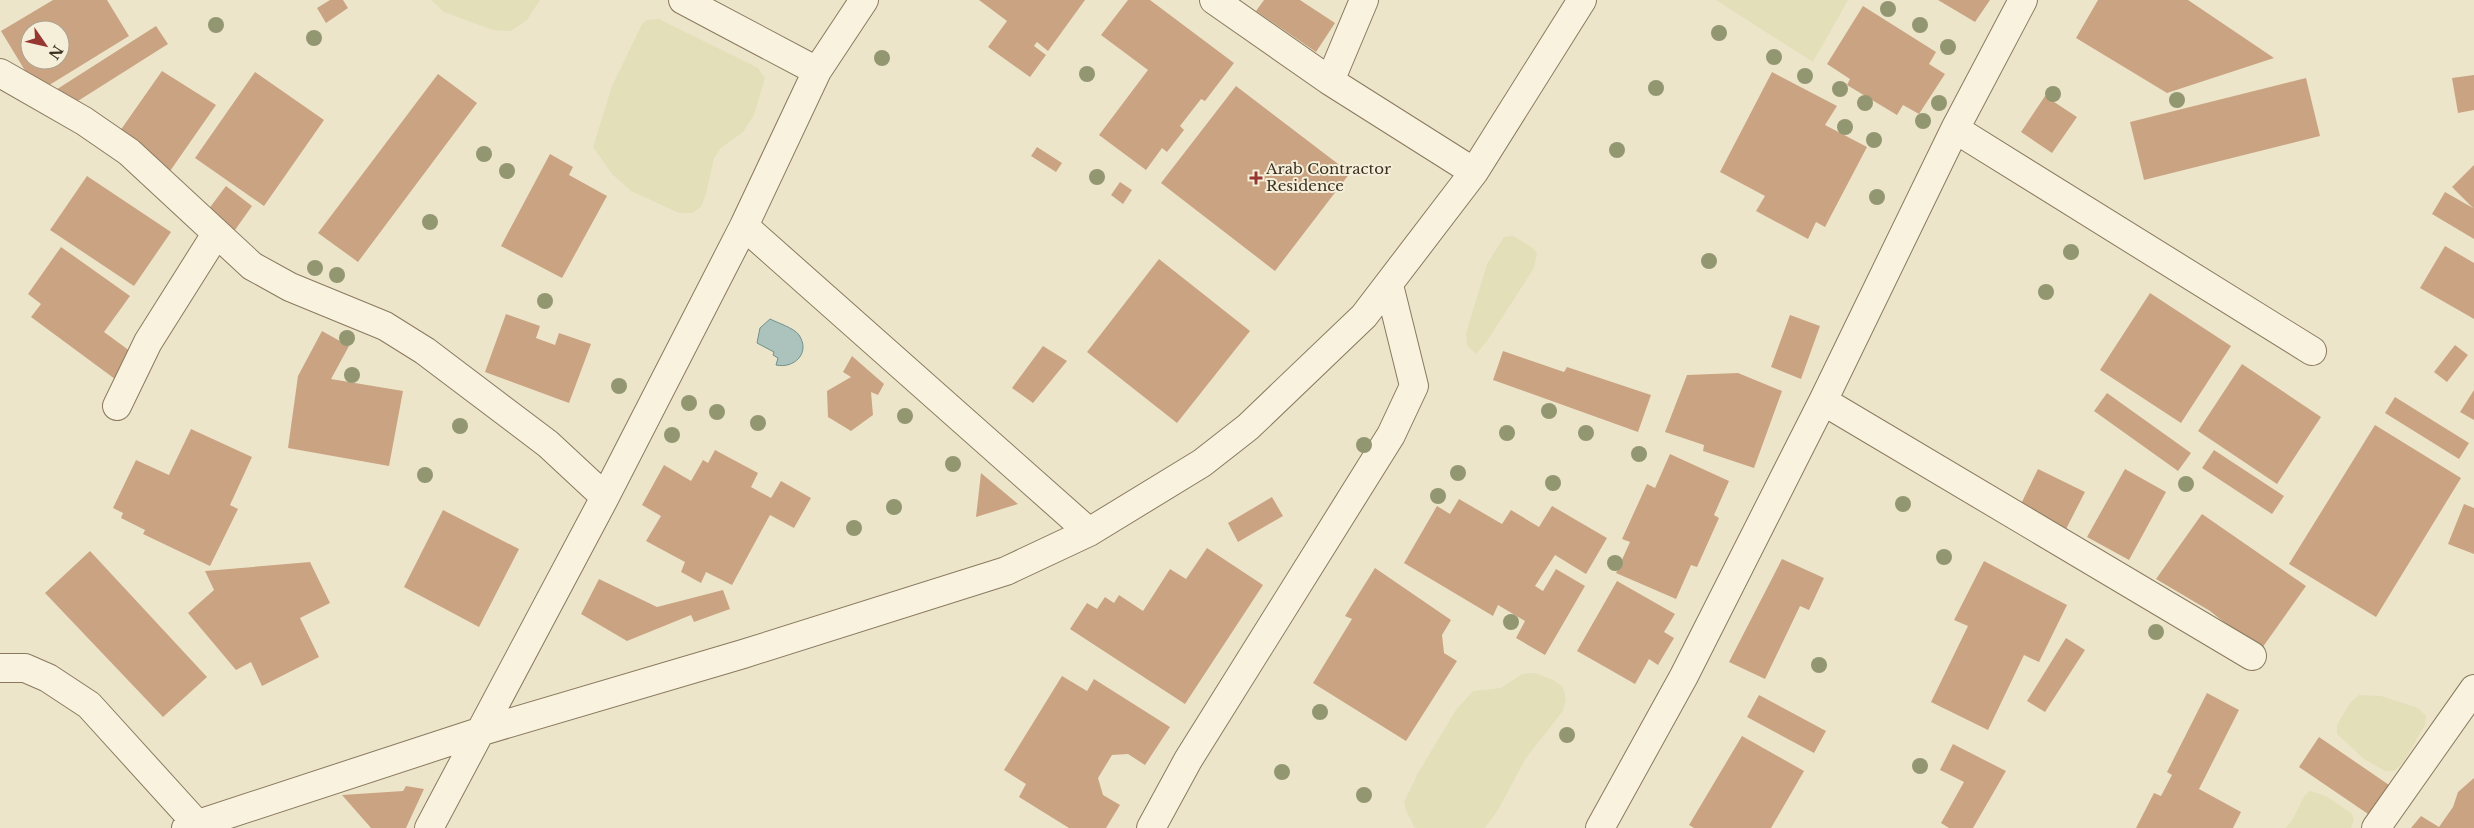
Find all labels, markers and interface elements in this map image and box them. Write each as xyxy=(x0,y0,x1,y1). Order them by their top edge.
north arrow xyxy=(20,20,70,70)
text: N xyxy=(45,42,67,63)
place label: Arab Contractor Residence xyxy=(1265,159,1392,195)
marker: Arab Contractor Residence xyxy=(1250,172,1262,184)

